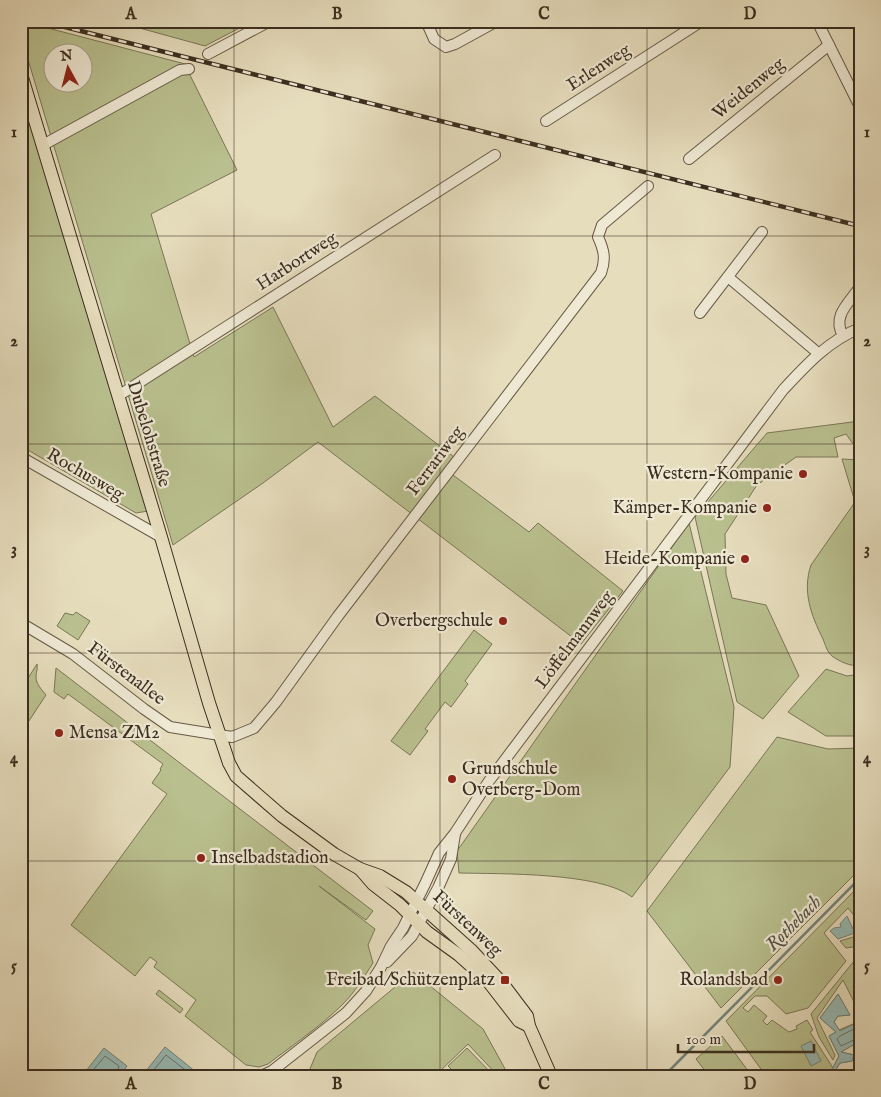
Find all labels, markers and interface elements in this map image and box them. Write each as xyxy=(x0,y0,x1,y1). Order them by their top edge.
text: A xyxy=(125,5,138,25)
text: B xyxy=(332,5,343,25)
text: C xyxy=(538,5,550,25)
text: D xyxy=(744,5,757,25)
street label: Erlenweg xyxy=(563,39,635,97)
north arrow xyxy=(42,42,92,92)
text: N xyxy=(58,46,74,66)
street label: Weidenweg xyxy=(708,53,790,125)
text: 1 xyxy=(11,123,17,143)
text: 1 xyxy=(864,123,870,143)
street label: Harbortweg xyxy=(252,227,342,297)
text: 2 xyxy=(10,332,18,352)
text: 2 xyxy=(863,332,871,352)
street label: Dubelohstraße xyxy=(121,378,175,490)
street label: Ferrariweg xyxy=(402,421,470,501)
street label: Rochusweg xyxy=(42,444,128,507)
place label: Western-Kompanie xyxy=(646,463,793,486)
marker: Western-Kompanie xyxy=(797,468,809,480)
place label: Kämper-Kompanie xyxy=(613,497,757,520)
marker: Kämper-Kompanie xyxy=(761,502,773,514)
text: 3 xyxy=(11,540,17,560)
text: 3 xyxy=(864,540,870,560)
place label: Heide-Kompanie xyxy=(604,548,735,571)
marker: Heide-Kompanie xyxy=(739,553,751,565)
street label: Löffelmannweg xyxy=(531,586,620,694)
place label: Overbergschule xyxy=(375,610,493,633)
marker: Overbergschule xyxy=(497,615,509,627)
street label: Fürstenallee xyxy=(82,637,170,711)
place label: Mensa ZM2 xyxy=(69,722,160,745)
marker: Mensa ZM2 xyxy=(53,727,65,739)
text: 4 xyxy=(10,749,19,769)
text: 4 xyxy=(863,749,872,769)
place label: Grundschule Overberg-Dom xyxy=(462,758,580,802)
marker: Grundschule Overberg-Dom xyxy=(446,773,458,785)
place label: Inselbadstadion xyxy=(211,847,329,870)
marker: Inselbadstadion xyxy=(195,852,207,864)
street label: Fürstenweg xyxy=(427,886,507,962)
water label: Rothebach xyxy=(761,891,827,957)
text: 5 xyxy=(11,957,17,977)
text: 5 xyxy=(864,957,870,977)
place label: Freibad/Schützenplatz xyxy=(326,969,495,992)
place label: Rolandsbad xyxy=(680,969,768,992)
marker: Freibad/Schützenplatz xyxy=(499,974,511,986)
marker: Rolandsbad xyxy=(772,974,784,986)
scale bar xyxy=(678,1022,815,1054)
text: 100 m xyxy=(686,1030,722,1049)
text: A xyxy=(125,1075,138,1095)
text: B xyxy=(332,1075,343,1095)
text: C xyxy=(538,1075,550,1095)
text: D xyxy=(744,1075,757,1095)

